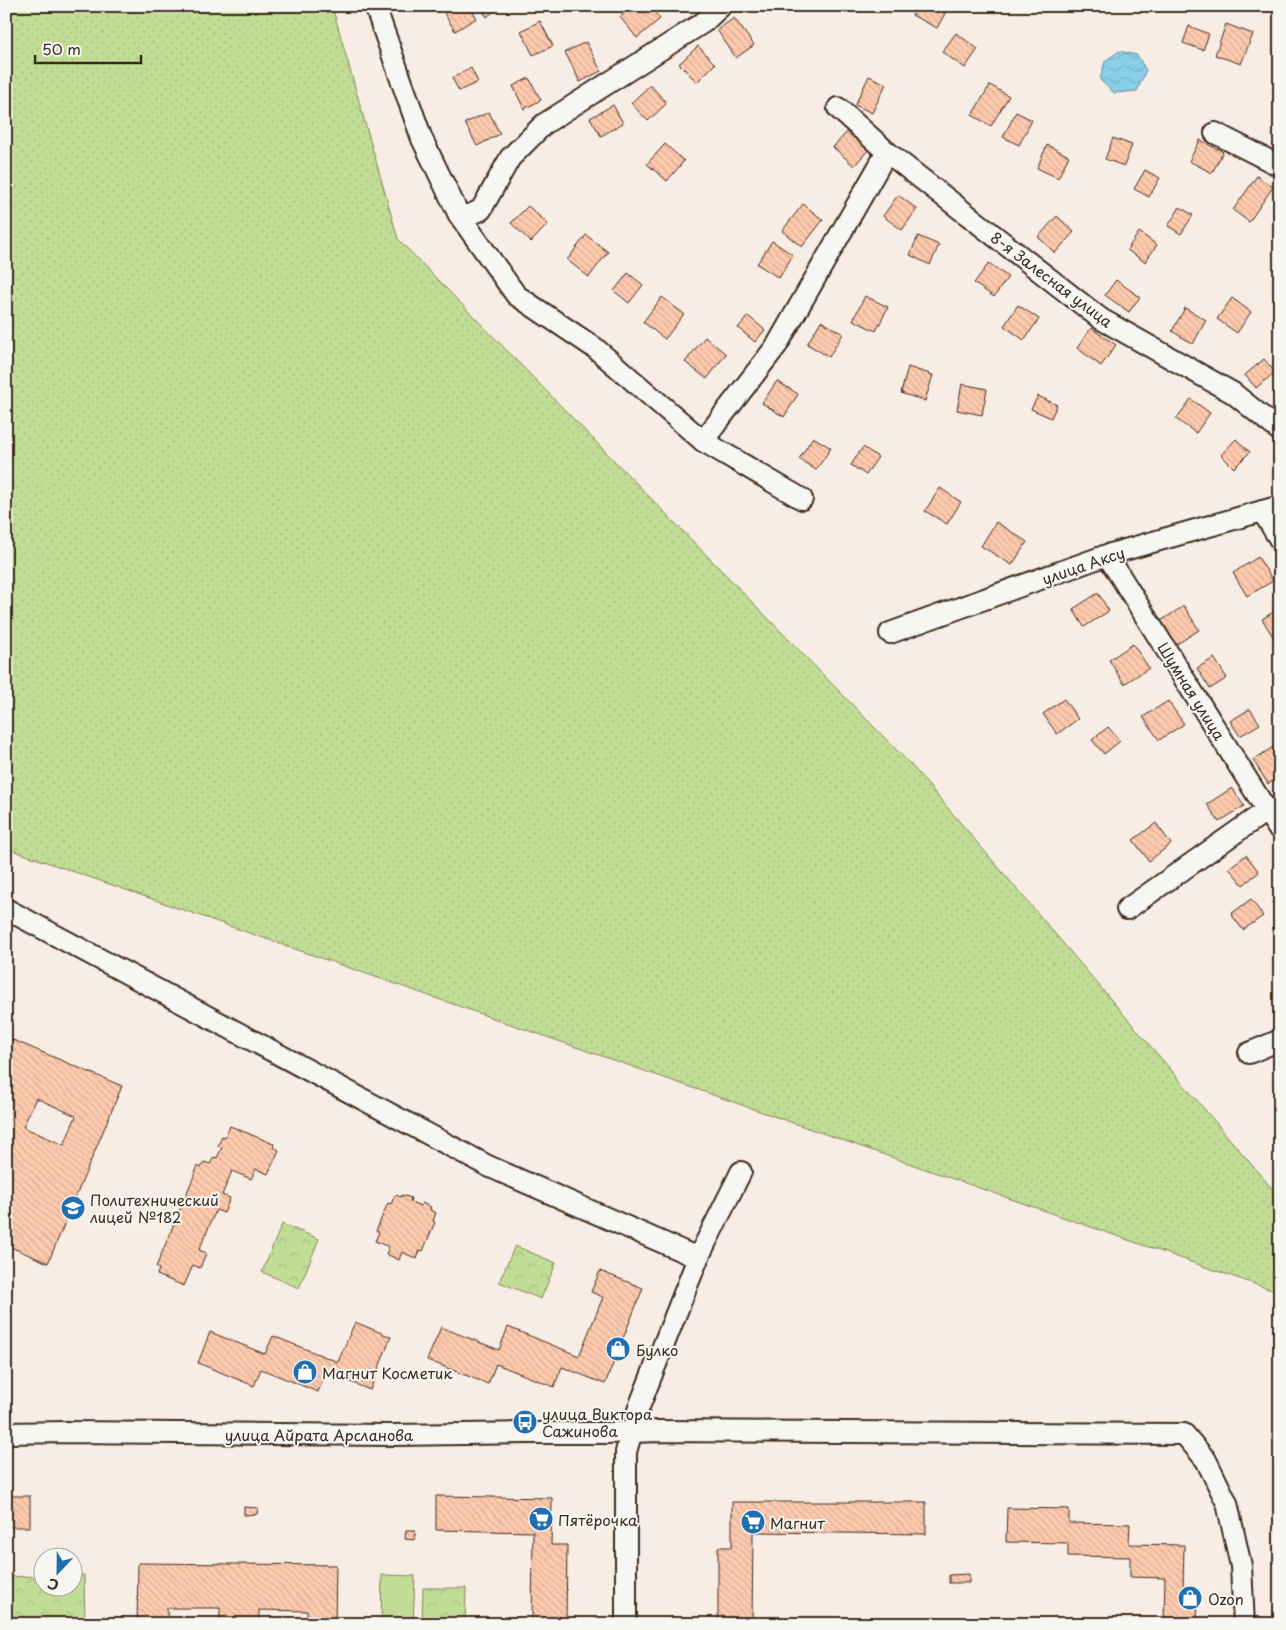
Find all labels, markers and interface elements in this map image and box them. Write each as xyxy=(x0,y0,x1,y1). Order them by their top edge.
scale bar xyxy=(35,32,141,64)
text: 50 m xyxy=(42,37,81,60)
street label: 8-я Залесная улица xyxy=(986,226,1118,333)
street label: улица Аксу xyxy=(1039,540,1127,590)
street label: Шумная улица xyxy=(1153,638,1232,745)
place label: Политехнический лицей №182 xyxy=(89,1188,219,1228)
school or university icon: Политехнический лицей №182 xyxy=(60,1195,86,1221)
shop icon: Булко xyxy=(605,1336,631,1362)
place label: Булко xyxy=(636,1338,678,1361)
shop icon: Магнит Косметик xyxy=(292,1359,318,1385)
place label: Магнит Косметик xyxy=(322,1361,452,1384)
place label: улица Виктора Сажинова xyxy=(542,1402,653,1442)
bus stop icon: улица Виктора Сажинова xyxy=(512,1409,538,1435)
street label: улица Айрата Арсланова xyxy=(225,1423,414,1446)
supermarket icon: Пятёрочка xyxy=(528,1506,554,1532)
place label: Пятёрочка xyxy=(558,1508,638,1531)
supermarket icon: Магнит xyxy=(740,1509,766,1535)
place label: Магнит xyxy=(770,1511,825,1534)
north arrow xyxy=(32,1548,82,1598)
text: С xyxy=(44,1573,62,1596)
shop icon: Ozon xyxy=(1177,1585,1203,1611)
place label: Ozon xyxy=(1208,1587,1244,1610)

